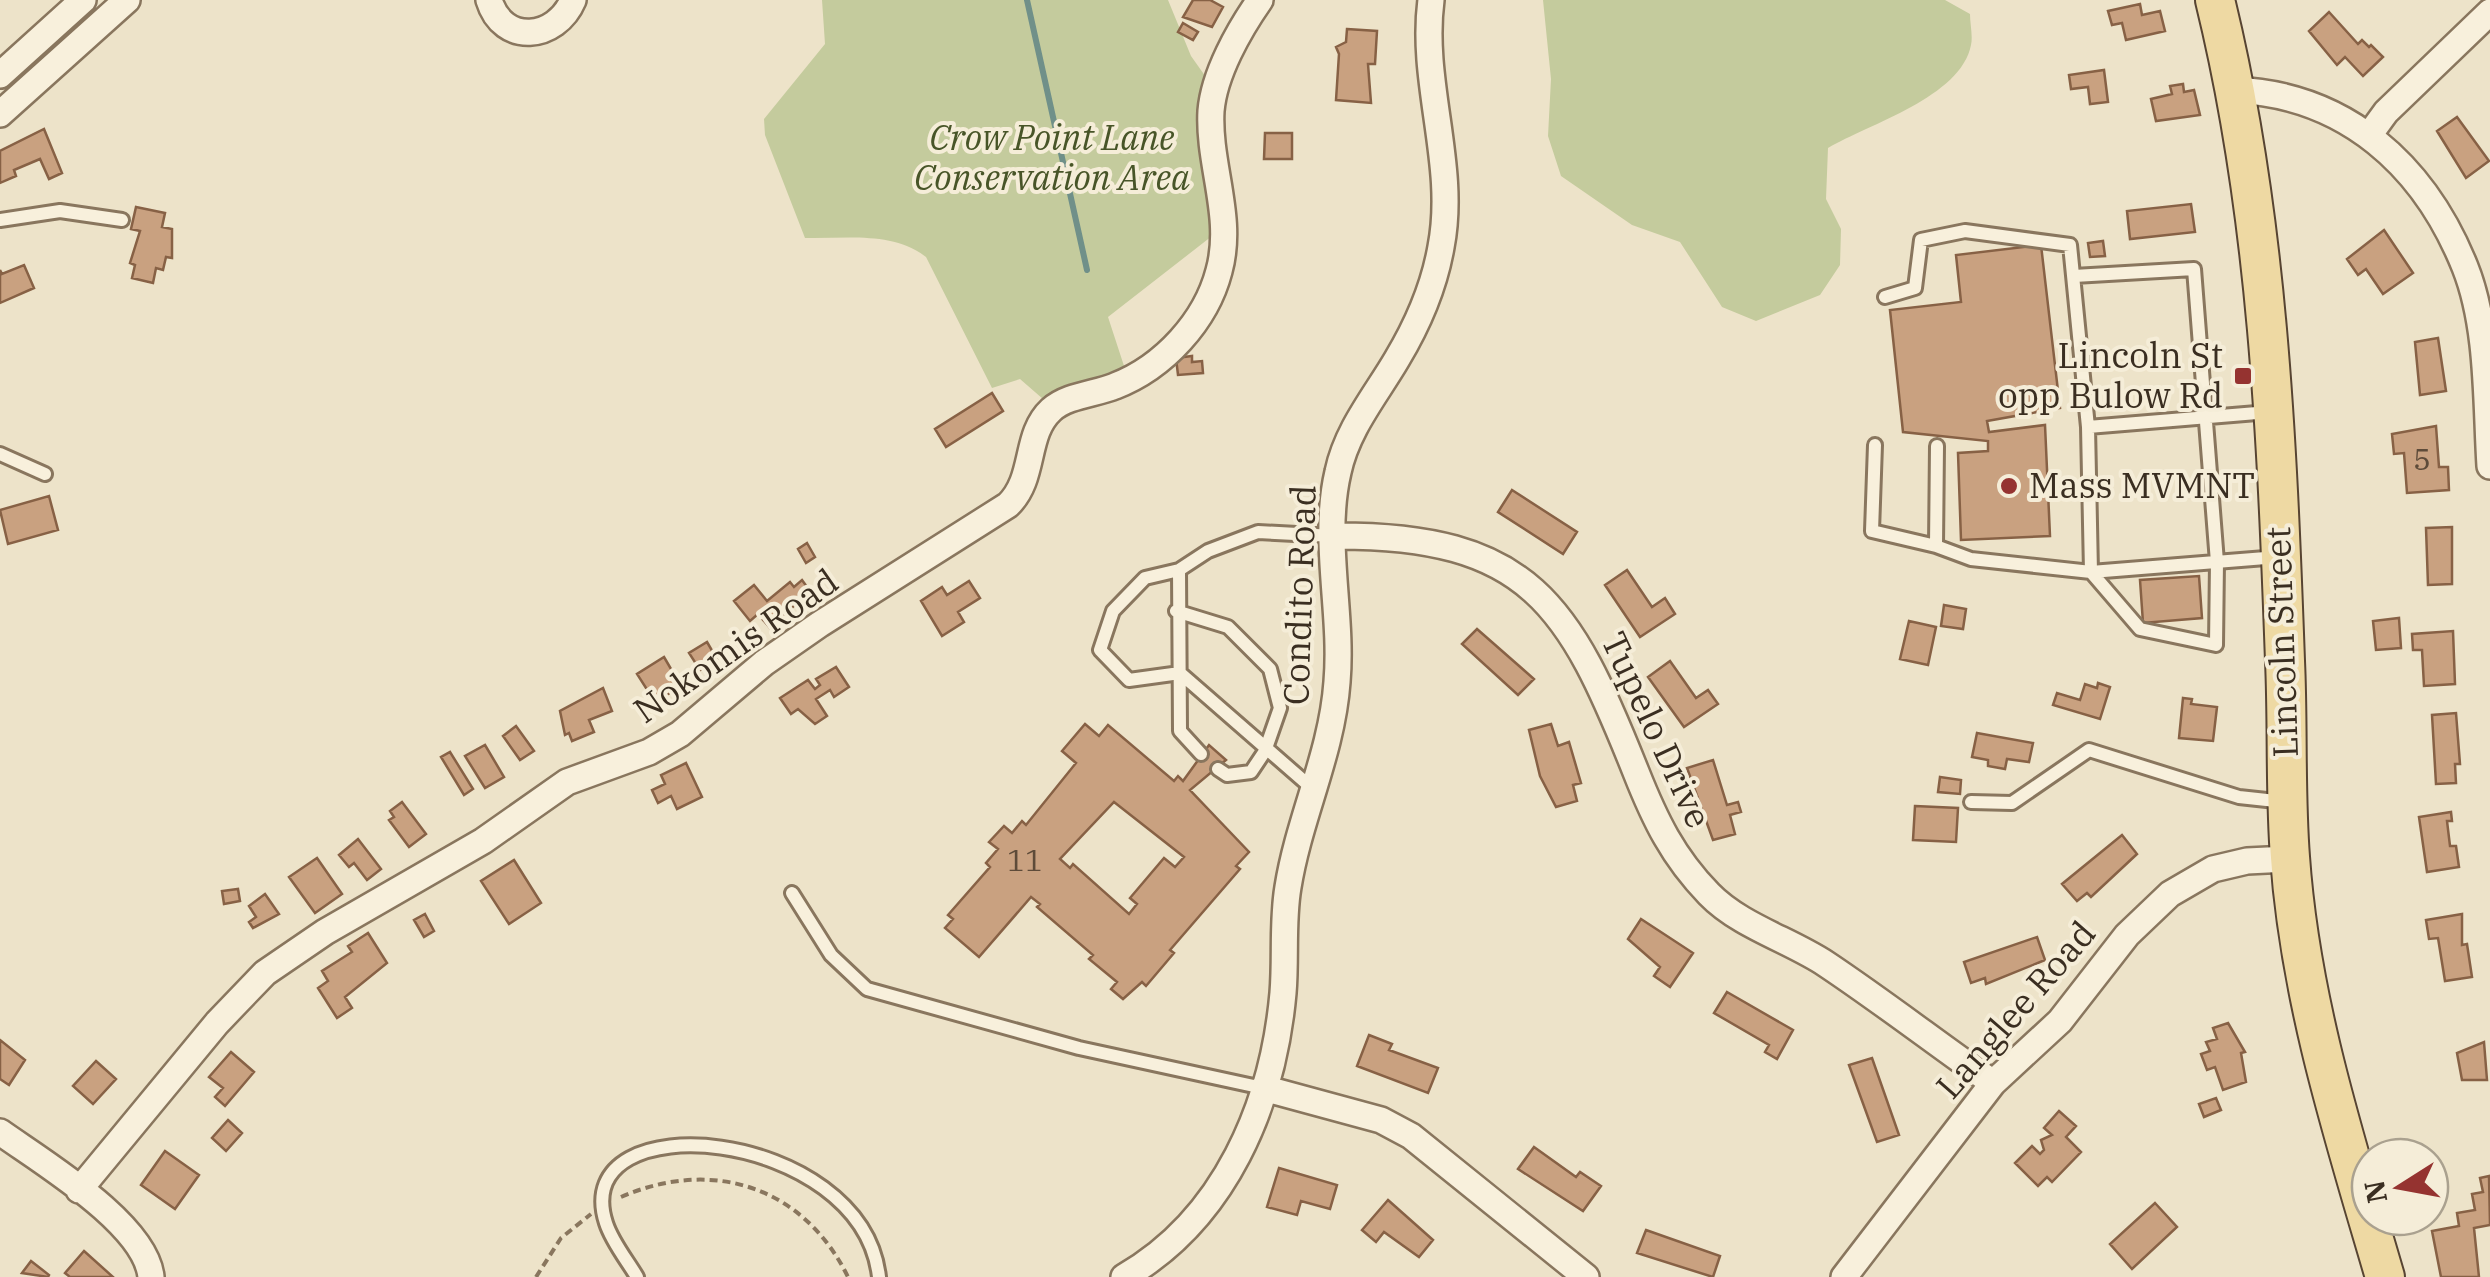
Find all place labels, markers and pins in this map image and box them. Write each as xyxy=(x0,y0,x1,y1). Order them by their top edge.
place label: Lincoln St opp Bulow Rd xyxy=(1998,332,2223,418)
marker: Lincoln St opp Bulow Rd xyxy=(2232,365,2254,387)
place label: Mass MVMNT xyxy=(2029,462,2255,508)
marker: Mass MVMNT xyxy=(1998,475,2020,497)

